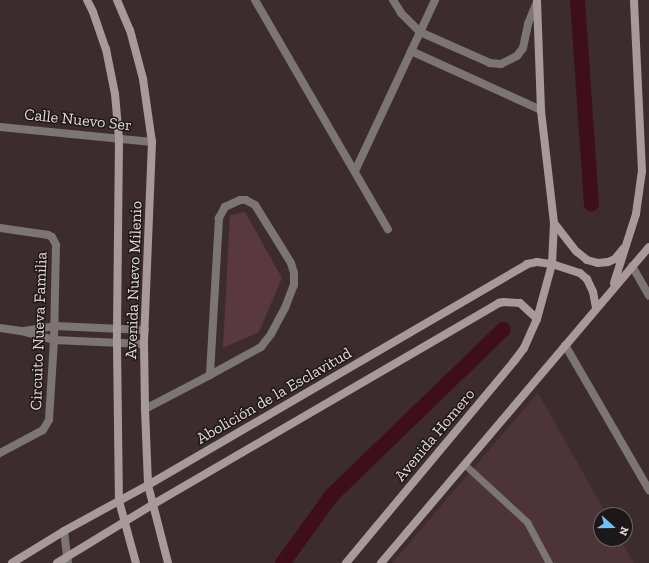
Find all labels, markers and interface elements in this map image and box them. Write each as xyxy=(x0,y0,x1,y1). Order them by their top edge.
street label: Calle Nuevo Ser xyxy=(23,105,133,135)
street label: Avenida Nuevo Milenio xyxy=(122,200,146,360)
street label: Circuito Nueva Familia xyxy=(27,251,51,411)
street label: Abolición de la Esclavitud xyxy=(193,344,355,448)
street label: Avenida Homero xyxy=(391,385,479,485)
north arrow xyxy=(593,507,633,547)
text: N xyxy=(616,525,631,537)

